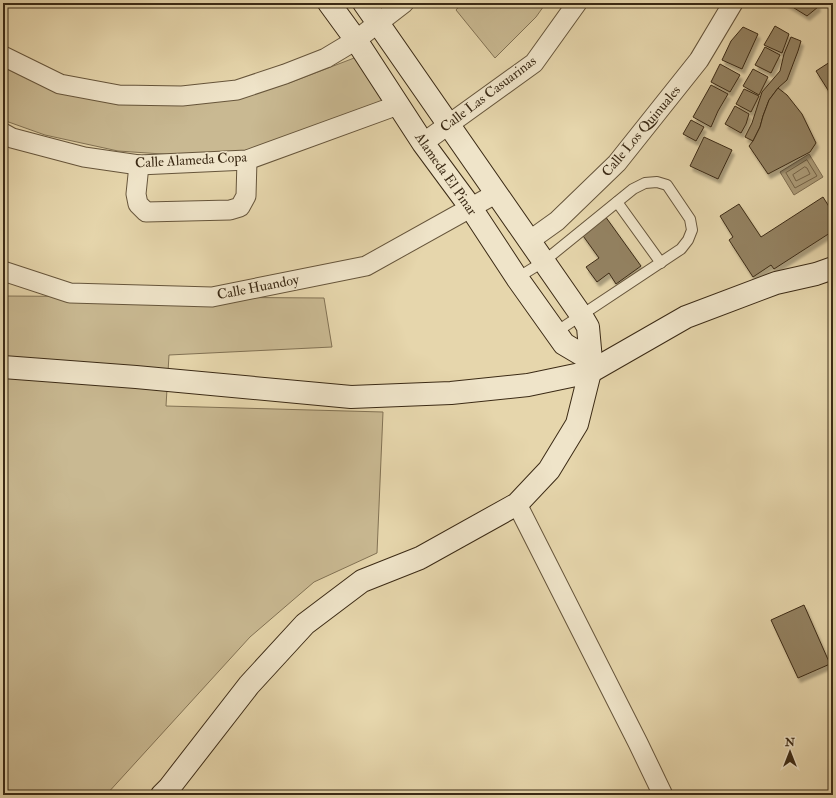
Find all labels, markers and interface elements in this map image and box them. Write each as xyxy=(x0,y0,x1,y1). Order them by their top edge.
street label: Calle Las Casuarinas xyxy=(437,52,540,136)
street label: Calle Los Quinuales xyxy=(598,82,684,180)
street label: Alameda El Pinar xyxy=(411,129,481,219)
street label: Calle Alameda Copa xyxy=(135,149,248,172)
street label: Calle Huandoy xyxy=(216,271,301,304)
north arrow xyxy=(770,732,810,772)
text: N xyxy=(784,736,796,749)

